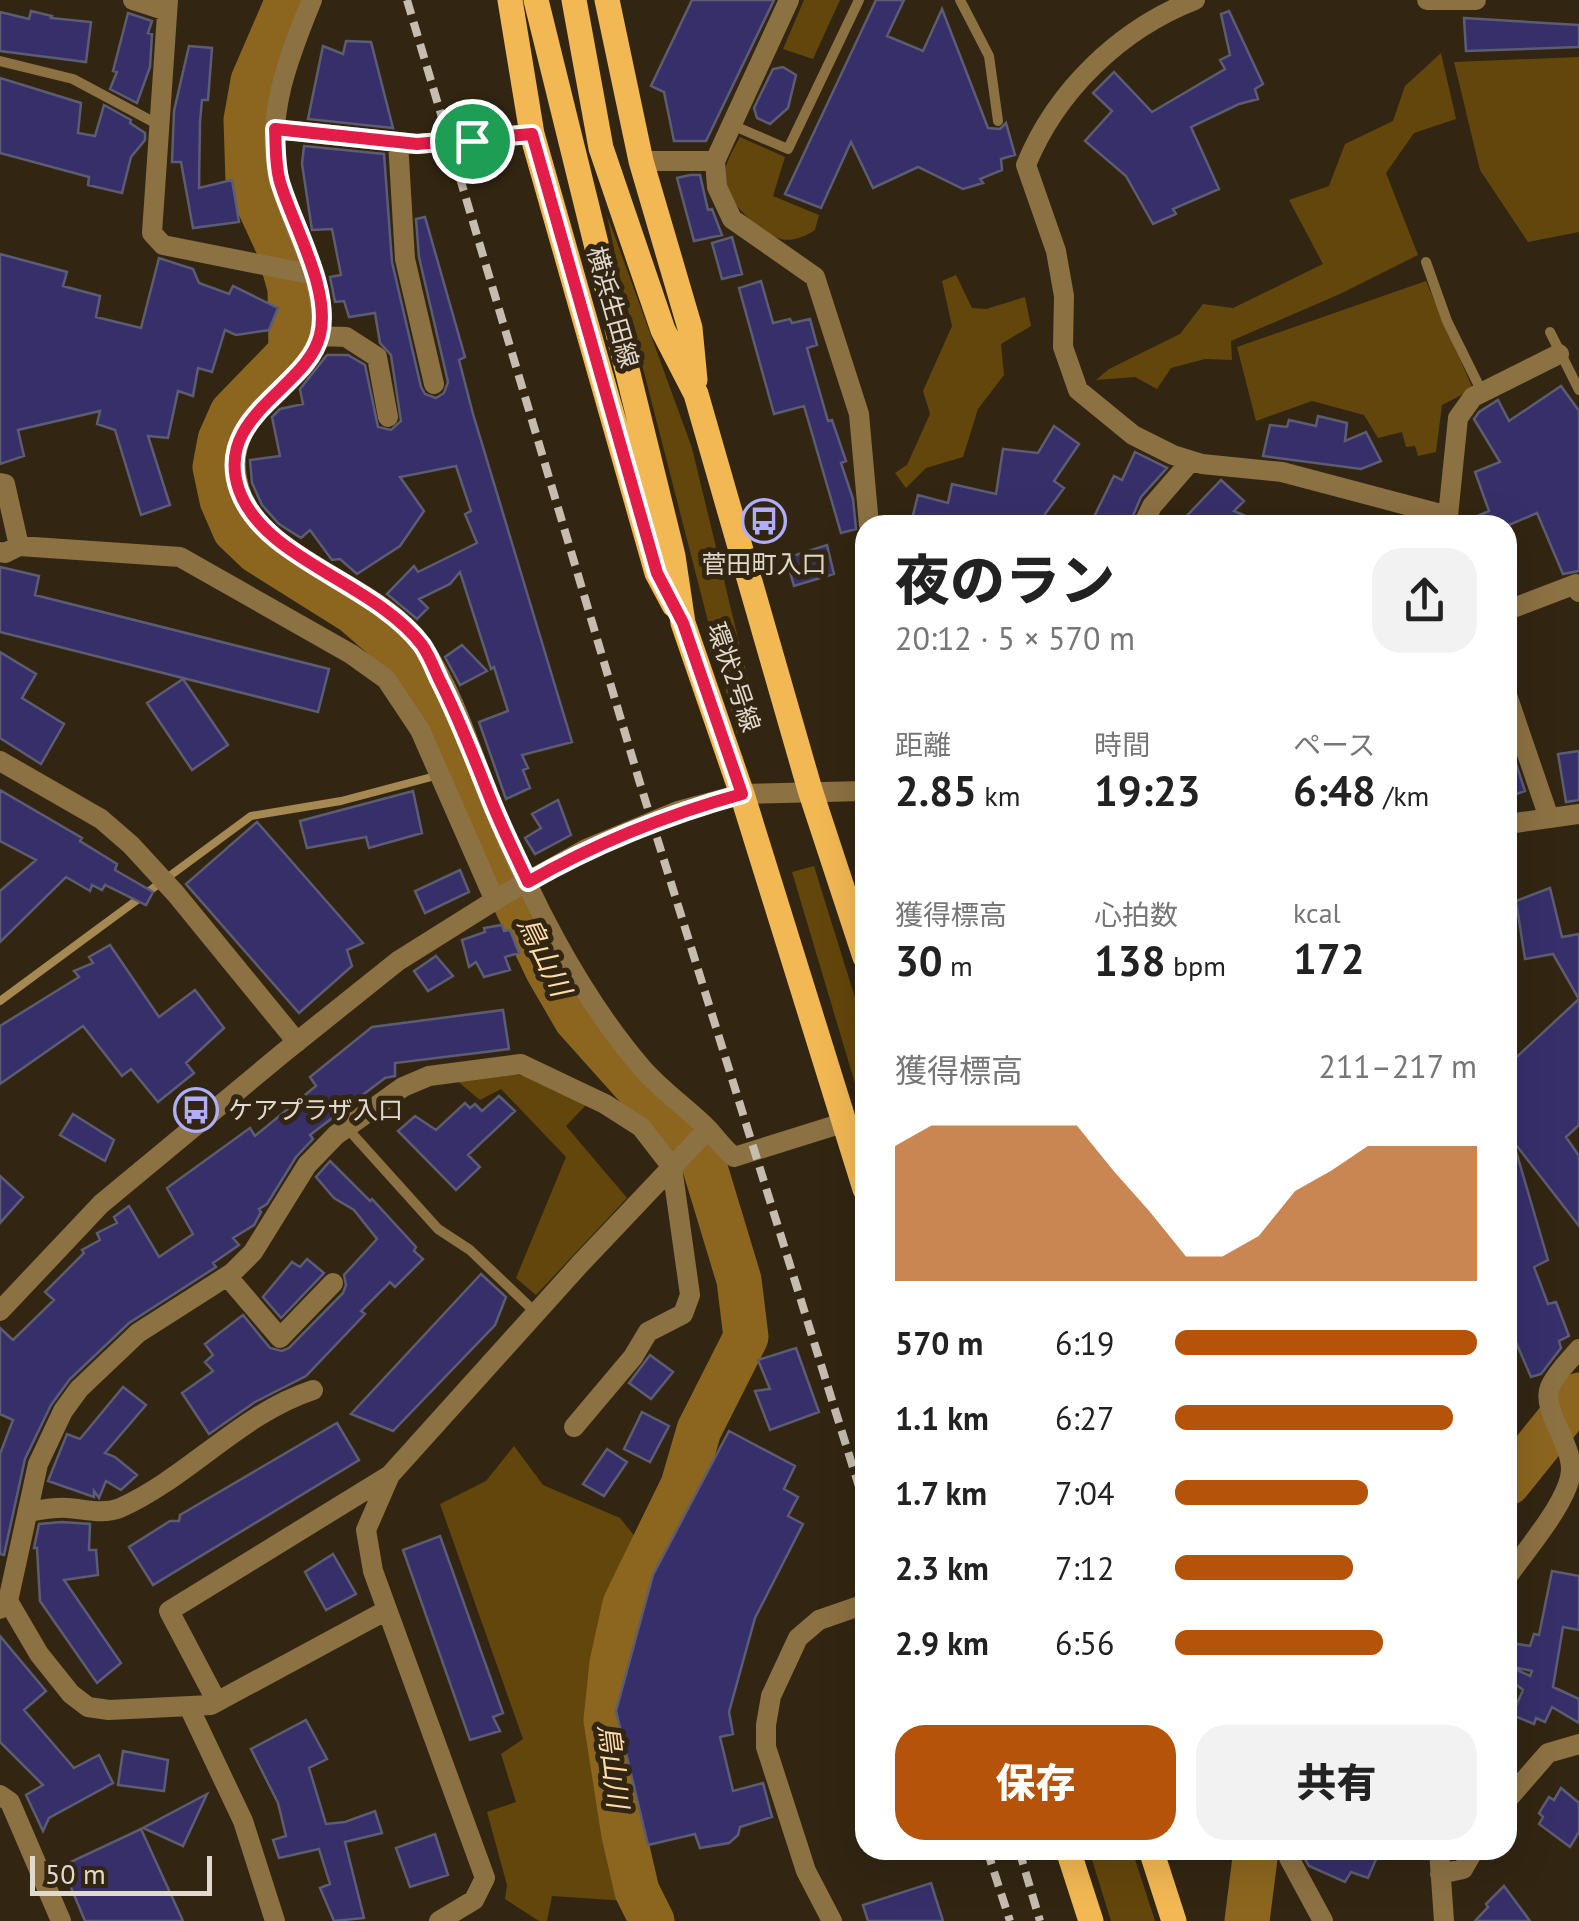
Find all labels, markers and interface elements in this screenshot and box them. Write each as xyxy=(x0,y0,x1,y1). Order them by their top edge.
pin xyxy=(430,99,515,184)
icon: arrive xyxy=(445,114,500,169)
street label: 横浜生田線 xyxy=(580,243,646,371)
bus stop icon: 菅田町入口 xyxy=(741,498,787,544)
text: 夜のラン xyxy=(895,544,1115,615)
place label: 菅田町入口 xyxy=(701,548,827,580)
button: share xyxy=(1372,548,1477,653)
text: 20:12 · 5 × 570 m xyxy=(895,617,1135,659)
street label: 環状2号線 xyxy=(700,618,768,736)
text: 距離 xyxy=(895,726,951,763)
text: 時間 xyxy=(1094,726,1150,763)
text: ペース xyxy=(1293,726,1376,763)
text: 2.85 xyxy=(895,763,977,818)
text: 19:23 xyxy=(1094,763,1201,818)
text: 6:48 xyxy=(1293,763,1376,818)
text: km xyxy=(977,777,1020,814)
text: /km xyxy=(1376,777,1429,814)
text: kcal xyxy=(1293,894,1341,931)
text: 獲得標高 xyxy=(895,896,1007,933)
text: 心拍数 xyxy=(1094,896,1178,933)
water label: 鳥山川 xyxy=(510,910,581,1005)
text: 172 xyxy=(1293,931,1364,986)
text: 30 xyxy=(895,933,943,988)
text: 138 xyxy=(1094,933,1165,988)
text: m xyxy=(943,947,973,984)
text: bpm xyxy=(1165,947,1226,984)
text: 211–217 m xyxy=(1318,1045,1477,1087)
text: 獲得標高 xyxy=(895,1049,1023,1091)
bus stop icon: ケアプラザ入口 xyxy=(173,1087,219,1133)
place label: ケアプラザ入口 xyxy=(228,1094,403,1126)
text: 570 m xyxy=(895,1322,983,1364)
text: 6:19 xyxy=(1055,1322,1114,1364)
text: 1.1 km xyxy=(895,1397,989,1439)
text: 6:27 xyxy=(1055,1397,1114,1439)
text: 1.7 km xyxy=(895,1472,987,1514)
text: 7:04 xyxy=(1055,1472,1114,1514)
text: 2.3 km xyxy=(895,1547,989,1589)
text: 7:12 xyxy=(1055,1547,1114,1589)
text: 2.9 km xyxy=(895,1622,989,1664)
text: 6:56 xyxy=(1055,1622,1114,1664)
water label: 鳥山川 xyxy=(591,1722,638,1813)
button: 保存 xyxy=(895,1725,1176,1840)
button: 共有 xyxy=(1196,1725,1477,1840)
scale bar xyxy=(30,1851,212,1896)
text: 50 m xyxy=(45,1855,106,1892)

